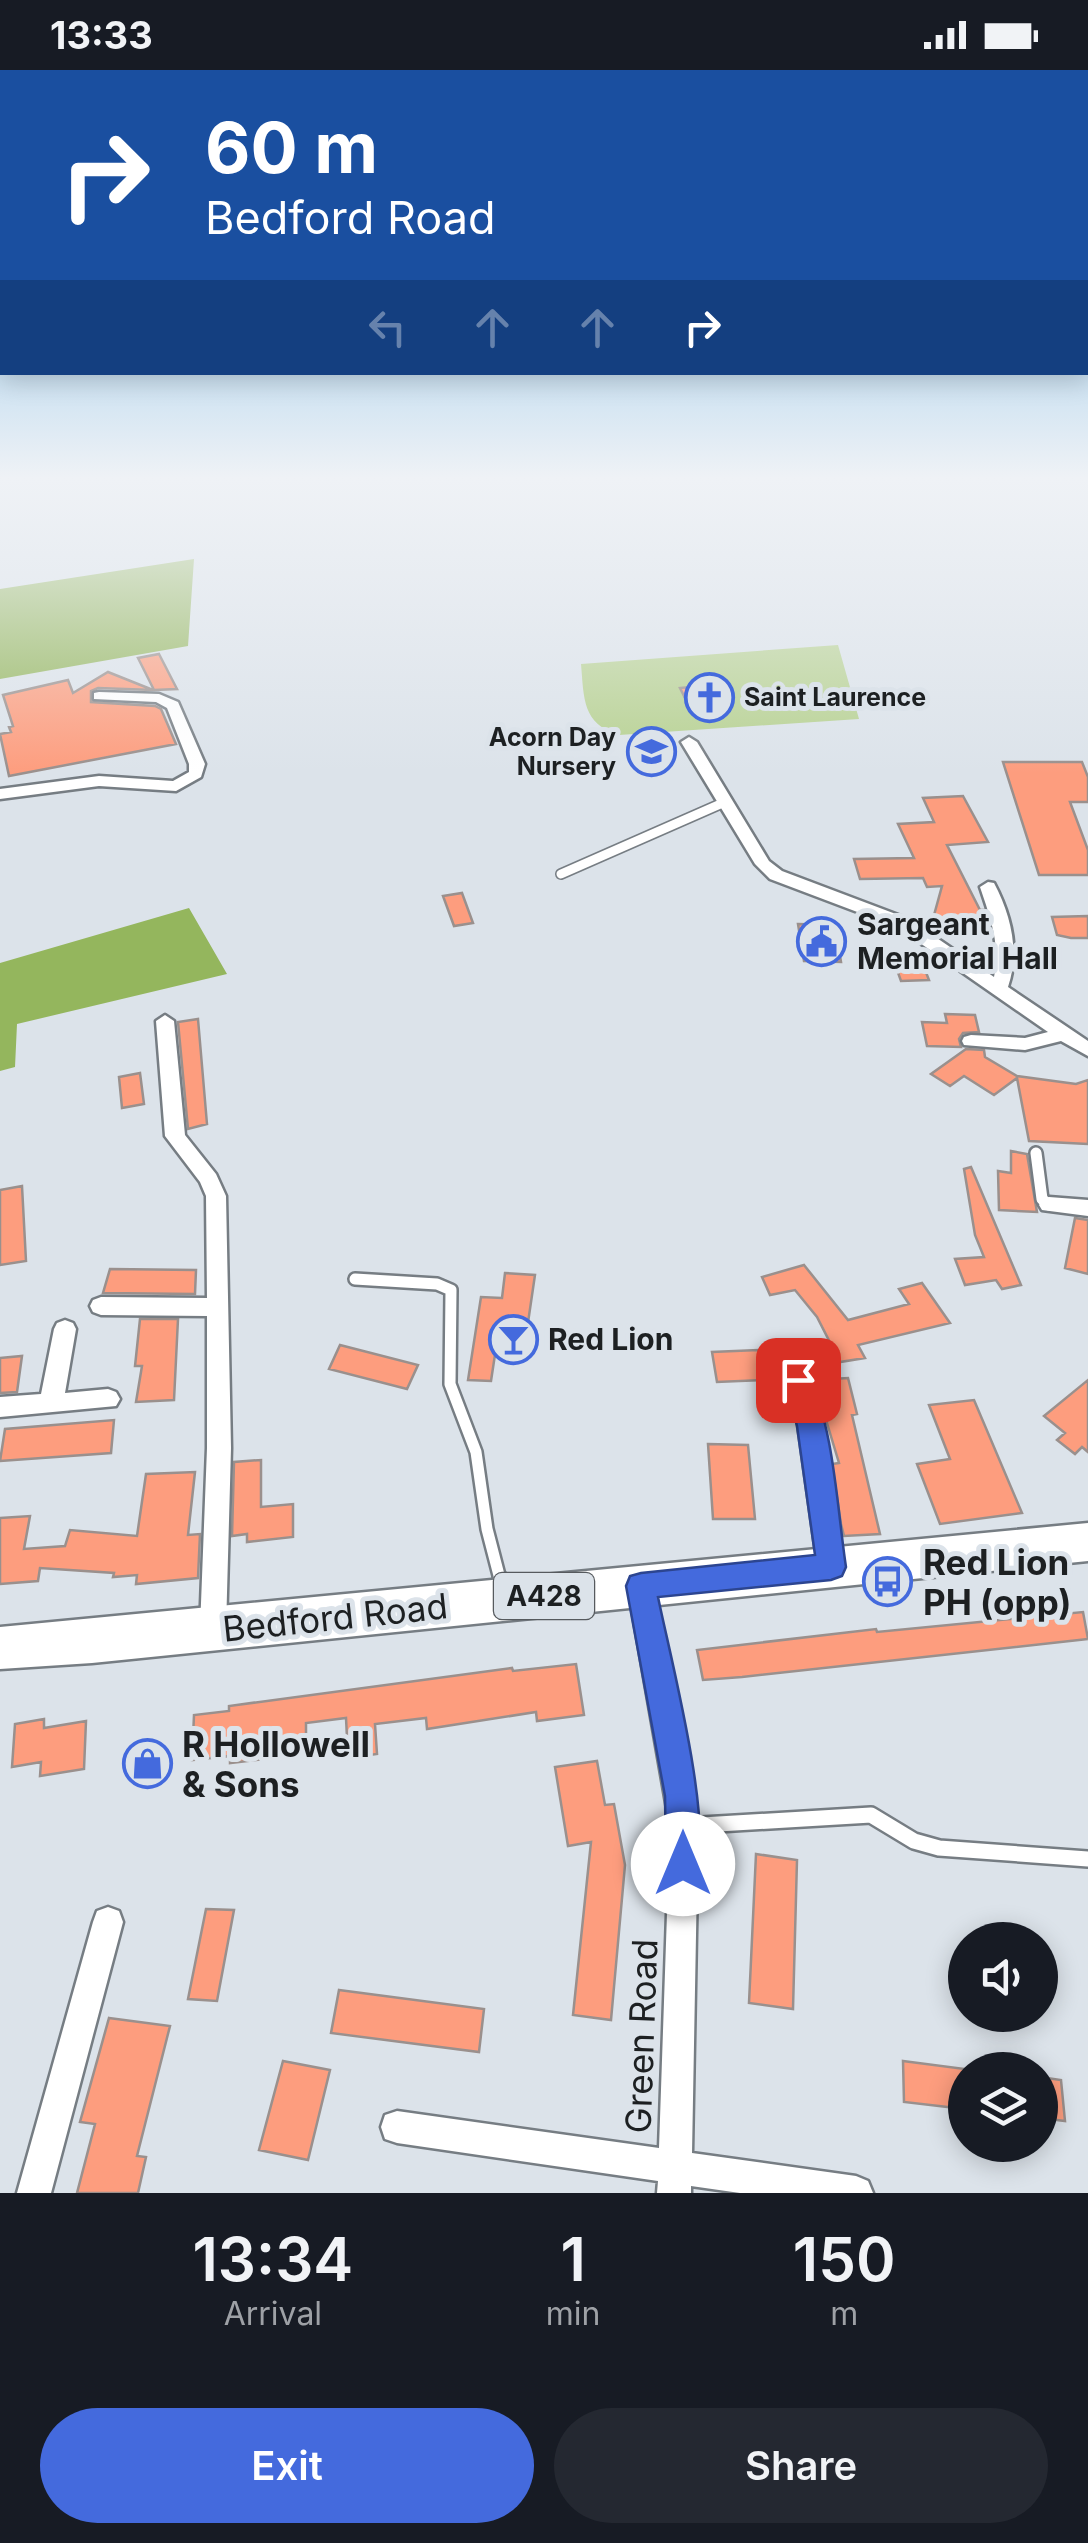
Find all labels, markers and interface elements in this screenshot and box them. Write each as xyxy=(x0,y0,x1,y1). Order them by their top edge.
text: 13:33 xyxy=(50,12,153,58)
text: 60 m xyxy=(205,105,378,190)
icon: right xyxy=(40,110,170,240)
text: Bedford Road xyxy=(205,190,496,245)
icon: left xyxy=(360,300,415,355)
icon: ahead xyxy=(465,300,520,355)
icon: ahead xyxy=(570,300,625,355)
icon: right xyxy=(675,300,730,355)
church icon: Saint Laurence xyxy=(683,671,735,723)
place label: Saint Laurence xyxy=(744,682,926,712)
place label: Acorn Day Nursery xyxy=(489,722,616,781)
school or university icon: Acorn Day Nursery xyxy=(625,725,677,777)
place label: Sargeant Memorial Hall xyxy=(857,906,1058,976)
public building icon: Sargeant Memorial Hall xyxy=(796,915,848,967)
bar icon: Red Lion xyxy=(487,1313,539,1365)
place label: Red Lion xyxy=(548,1321,673,1357)
pin xyxy=(756,1338,841,1423)
icon: arrive xyxy=(771,1353,826,1408)
place label: Red Lion PH (opp) xyxy=(923,1541,1071,1623)
bus stop icon: Red Lion PH (opp) xyxy=(862,1556,914,1608)
road number: A428 xyxy=(494,1573,594,1619)
street label: Bedford Road xyxy=(220,1584,450,1650)
place label: R Hollowell & Sons xyxy=(182,1723,370,1805)
shop icon: R Hollowell & Sons xyxy=(121,1738,173,1790)
position arrow xyxy=(631,1812,735,1916)
map controls xyxy=(948,1922,1058,2162)
button: sound xyxy=(948,1922,1058,2032)
street label: Green Road xyxy=(617,1938,665,2134)
button: layers xyxy=(948,2052,1058,2162)
text: 13:34 xyxy=(192,2223,353,2295)
text: 1 xyxy=(560,2223,586,2295)
text: 150 xyxy=(793,2223,896,2295)
text: Arrival xyxy=(224,2294,322,2333)
text: min xyxy=(546,2294,600,2333)
text: m xyxy=(830,2294,858,2333)
button: Exit xyxy=(40,2408,534,2523)
button: Share xyxy=(554,2408,1048,2523)

